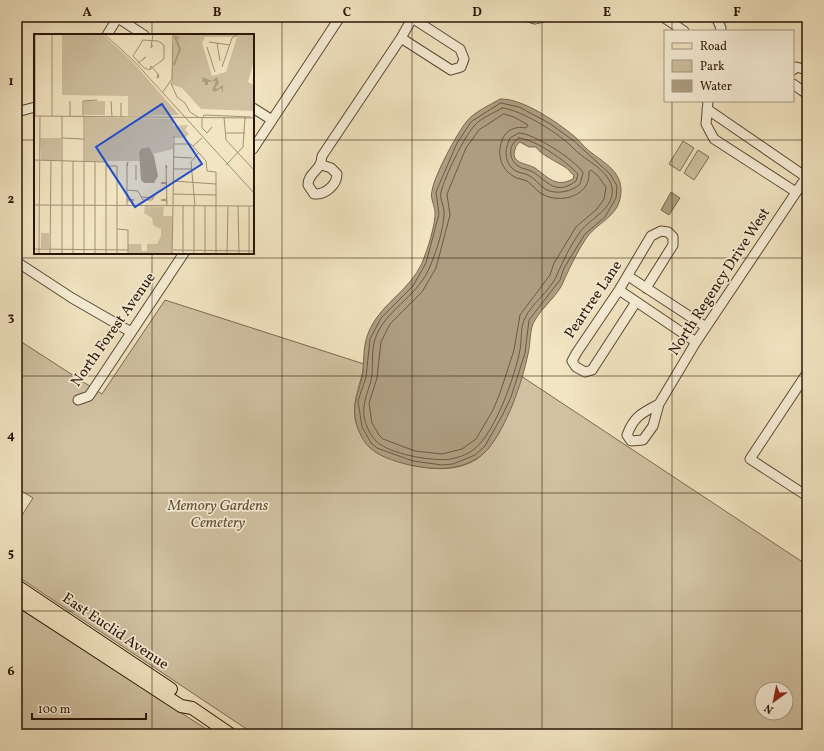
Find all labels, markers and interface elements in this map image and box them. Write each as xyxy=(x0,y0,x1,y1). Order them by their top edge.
text: A xyxy=(82,4,92,22)
text: B xyxy=(213,4,222,22)
text: C xyxy=(343,4,351,22)
text: D xyxy=(472,4,482,22)
text: E xyxy=(603,4,611,22)
text: F xyxy=(733,4,741,22)
legend xyxy=(664,30,794,102)
inset map xyxy=(34,34,254,254)
text: Road xyxy=(700,39,727,55)
text: Park xyxy=(700,59,725,75)
text: 1 xyxy=(8,73,14,91)
text: Water xyxy=(700,79,732,95)
text: 2 xyxy=(8,191,15,209)
street label: North Regency Drive West xyxy=(664,204,776,360)
street label: Peartree Lane xyxy=(560,257,628,343)
street label: North Forest Avenue xyxy=(67,269,161,391)
text: 3 xyxy=(8,309,15,327)
text: 4 xyxy=(7,427,15,445)
park label: Memory Gardens Cemetery xyxy=(167,496,269,534)
text: 5 xyxy=(8,545,14,563)
street label: East Euclid Avenue xyxy=(58,588,172,676)
text: 6 xyxy=(7,663,15,681)
north arrow xyxy=(754,681,794,721)
scale bar xyxy=(32,695,146,721)
text: N xyxy=(762,700,777,717)
text: 100 m xyxy=(38,702,71,718)

